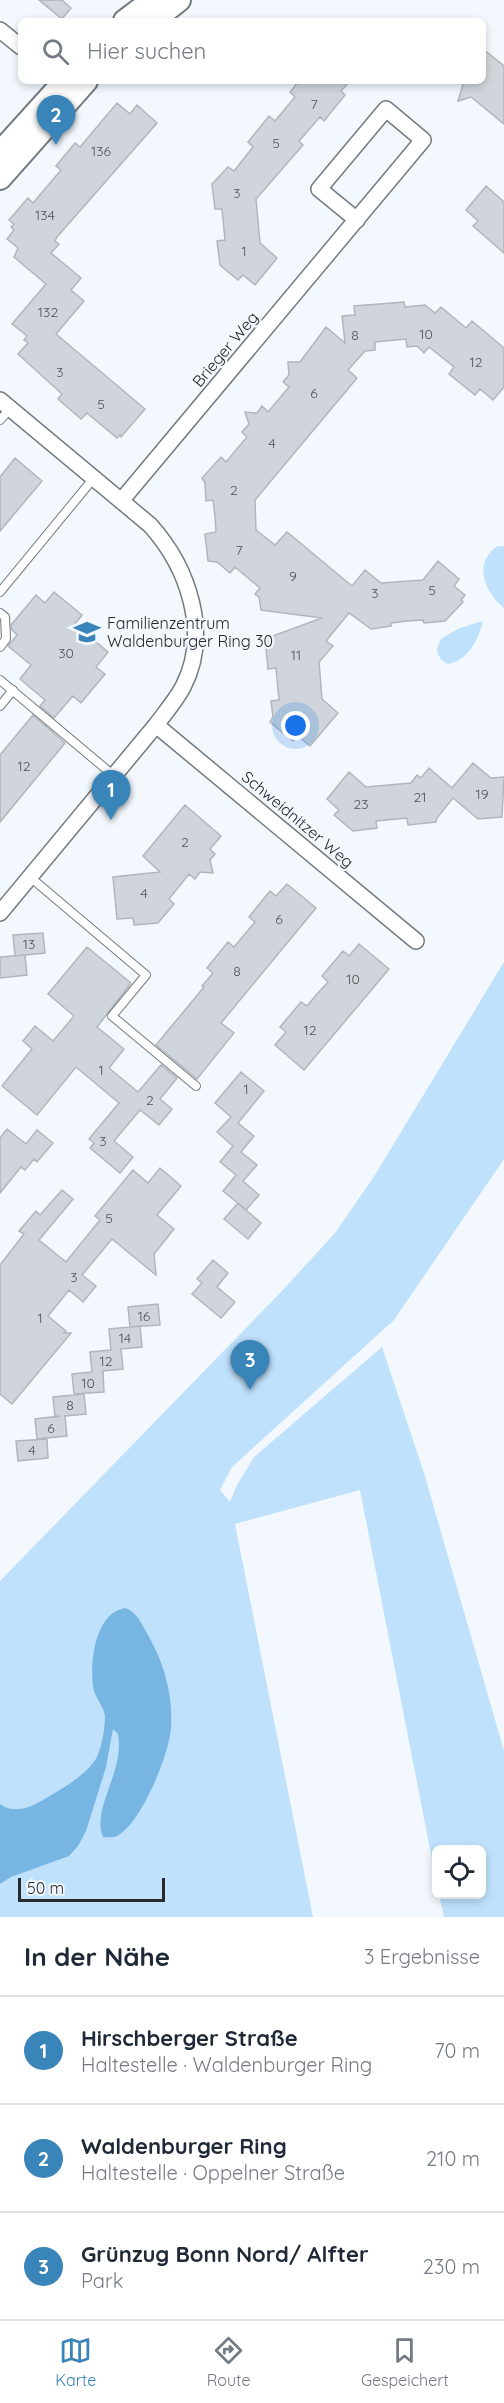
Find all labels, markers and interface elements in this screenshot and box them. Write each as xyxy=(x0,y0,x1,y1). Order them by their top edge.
search box xyxy=(18,18,486,84)
icon: search xyxy=(39,35,72,68)
text: Hier suchen xyxy=(87,37,206,65)
house number: 7 xyxy=(310,95,318,113)
pin: 2 xyxy=(36,96,76,145)
house number: 5 xyxy=(272,134,280,152)
house number: 136 xyxy=(91,142,111,160)
house number: 3 xyxy=(233,184,241,202)
house number: 134 xyxy=(35,206,55,224)
house number: 1 xyxy=(241,242,247,260)
house number: 132 xyxy=(38,303,58,321)
street label: Brieger Weg xyxy=(188,307,262,391)
house number: 10 xyxy=(419,325,433,343)
house number: 8 xyxy=(351,326,359,344)
house number: 12 xyxy=(470,353,483,371)
house number: 3 xyxy=(56,363,64,381)
house number: 6 xyxy=(310,384,318,402)
house number: 5 xyxy=(97,395,105,413)
house number: 4 xyxy=(268,434,276,452)
house number: 2 xyxy=(230,481,238,499)
house number: 7 xyxy=(235,541,243,559)
house number: 9 xyxy=(289,567,297,585)
house number: 5 xyxy=(428,581,436,599)
house number: 3 xyxy=(371,584,379,602)
place label: Familienzentrum Waldenburger Ring 30 xyxy=(107,613,273,651)
school or university icon: Familienzentrum Waldenburger Ring 30 xyxy=(72,617,102,647)
house number: 30 xyxy=(58,644,74,662)
house number: 11 xyxy=(291,646,301,664)
your location xyxy=(281,711,310,740)
house number: 12 xyxy=(18,757,31,775)
street label: Schweidnitzer Weg xyxy=(238,766,358,872)
pin: 1 xyxy=(92,770,130,820)
house number: 19 xyxy=(476,785,489,803)
house number: 21 xyxy=(414,788,426,806)
house number: 23 xyxy=(353,795,369,813)
house number: 2 xyxy=(181,833,189,851)
house number: 4 xyxy=(140,884,148,902)
house number: 6 xyxy=(275,910,283,928)
house number: 13 xyxy=(23,935,35,953)
house number: 8 xyxy=(233,962,241,980)
house number: 10 xyxy=(346,970,360,988)
house number: 12 xyxy=(304,1021,317,1039)
house number: 1 xyxy=(98,1061,104,1079)
house number: 1 xyxy=(243,1080,249,1098)
house number: 2 xyxy=(146,1091,154,1109)
house number: 3 xyxy=(99,1132,107,1150)
house number: 5 xyxy=(105,1209,113,1227)
house number: 3 xyxy=(70,1268,78,1286)
house number: 16 xyxy=(138,1307,151,1325)
house number: 1 xyxy=(37,1309,43,1327)
house number: 14 xyxy=(119,1329,131,1347)
pin: 3 xyxy=(230,1340,270,1390)
house number: 12 xyxy=(100,1352,113,1370)
house number: 10 xyxy=(81,1374,95,1392)
house number: 8 xyxy=(66,1396,74,1414)
house number: 6 xyxy=(47,1419,55,1437)
house number: 4 xyxy=(28,1441,36,1459)
map controls xyxy=(432,1845,486,1899)
button: locate xyxy=(432,1845,486,1899)
scale bar xyxy=(18,1875,165,1902)
text: 50 m xyxy=(27,1878,64,1898)
text: In der Nähe xyxy=(24,1940,170,1973)
text: 3 Ergebnisse xyxy=(364,1944,480,1969)
text: Hirschberger Straße xyxy=(81,2024,298,2052)
text: 1 xyxy=(40,2038,47,2063)
text: 70 m xyxy=(434,2038,480,2063)
text: Haltestelle · Waldenburger Ring xyxy=(81,2052,372,2077)
text: Waldenburger Ring xyxy=(81,2132,287,2160)
text: 2 xyxy=(38,2146,49,2171)
text: 210 m xyxy=(426,2146,480,2171)
text: Haltestelle · Oppelner Straße xyxy=(81,2160,345,2185)
text: Grünzug Bonn Nord/ Alfter xyxy=(81,2240,368,2268)
text: 3 xyxy=(38,2254,49,2279)
text: 230 m xyxy=(423,2254,480,2279)
text: Park xyxy=(81,2268,123,2293)
tab: Karte xyxy=(55,2334,96,2390)
tab: Route xyxy=(207,2334,251,2390)
tab: Gespeichert xyxy=(361,2334,449,2390)

